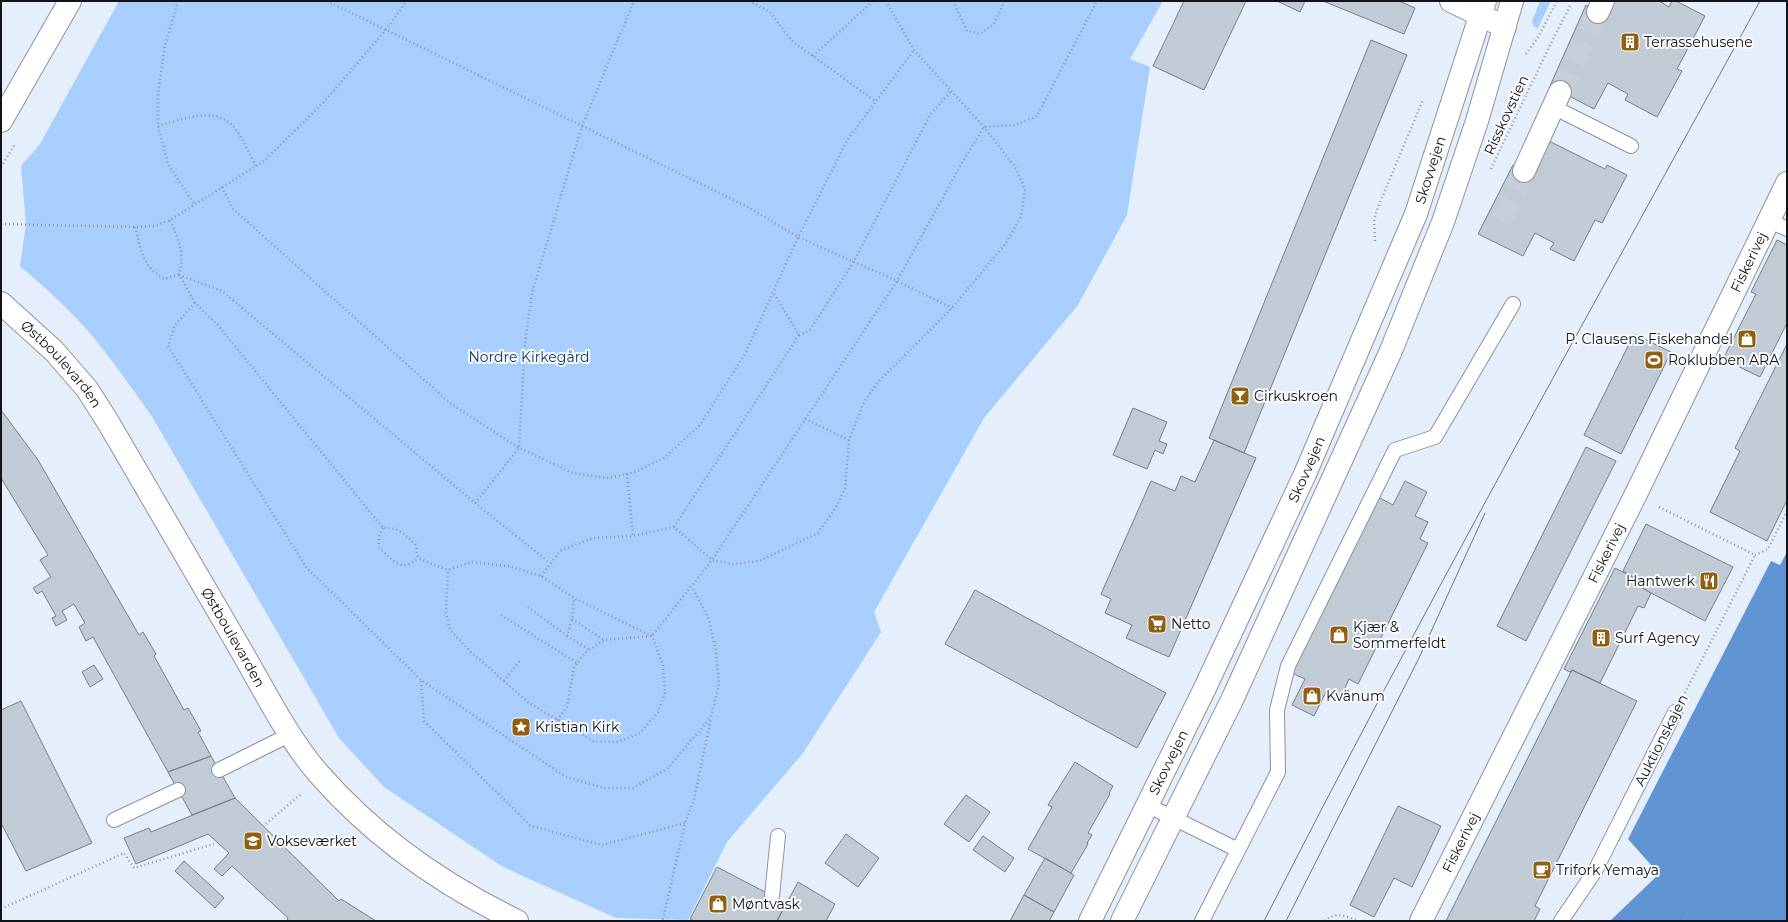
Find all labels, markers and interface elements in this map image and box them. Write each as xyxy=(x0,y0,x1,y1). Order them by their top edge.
building icon: Terrassehusene xyxy=(1619,31,1641,53)
place label: Terrassehusene xyxy=(1644,33,1753,51)
street label: Risskovstien xyxy=(1480,72,1532,158)
street label: Skovvejen xyxy=(1411,134,1450,206)
street label: Fiskerivej xyxy=(1726,229,1771,295)
street label: Østboulevarden xyxy=(17,316,106,411)
shop icon: P. Clausens Fiskehandel xyxy=(1736,328,1758,350)
place label: P. Clausens Fiskehandel xyxy=(1565,330,1733,348)
park label: Nordre Kirkegård xyxy=(468,348,590,366)
sports icon: Roklubben ARA xyxy=(1643,349,1665,371)
place label: Roklubben ARA xyxy=(1668,351,1780,369)
bar icon: Cirkuskroen xyxy=(1229,385,1251,407)
place label: Cirkuskroen xyxy=(1254,387,1338,405)
street label: Skovvejen xyxy=(1284,434,1329,505)
street label: Fiskerivej xyxy=(1584,520,1629,586)
restaurant icon: Hantwerk xyxy=(1698,570,1720,592)
place label: Hantwerk xyxy=(1626,572,1696,590)
street label: Østboulevarden xyxy=(197,584,269,690)
supermarket icon: Netto xyxy=(1146,613,1168,635)
place label: Netto xyxy=(1171,615,1211,633)
place label: Kjær & Sommerfeldt xyxy=(1353,618,1446,652)
shop icon: Kjær & Sommerfeldt xyxy=(1328,624,1350,646)
building icon: Surf Agency xyxy=(1590,627,1612,649)
place label: Surf Agency xyxy=(1615,629,1700,647)
shop icon: Kvänum xyxy=(1301,685,1323,707)
place label: Kvänum xyxy=(1326,687,1385,705)
street label: Auktionskajen xyxy=(1630,691,1692,789)
place icon: Kristian Kirk xyxy=(510,716,532,738)
place label: Kristian Kirk xyxy=(535,718,620,736)
street label: Skovvejen xyxy=(1145,727,1192,798)
street label: Fiskerivej xyxy=(1438,809,1483,875)
school or university icon: Vokseværket xyxy=(242,830,264,852)
place label: Vokseværket xyxy=(267,832,357,850)
cafe icon: Trifork Yemaya xyxy=(1531,859,1553,881)
place label: Trifork Yemaya xyxy=(1556,861,1659,879)
shop icon: Møntvask xyxy=(707,893,729,915)
place label: Møntvask xyxy=(732,895,801,913)

